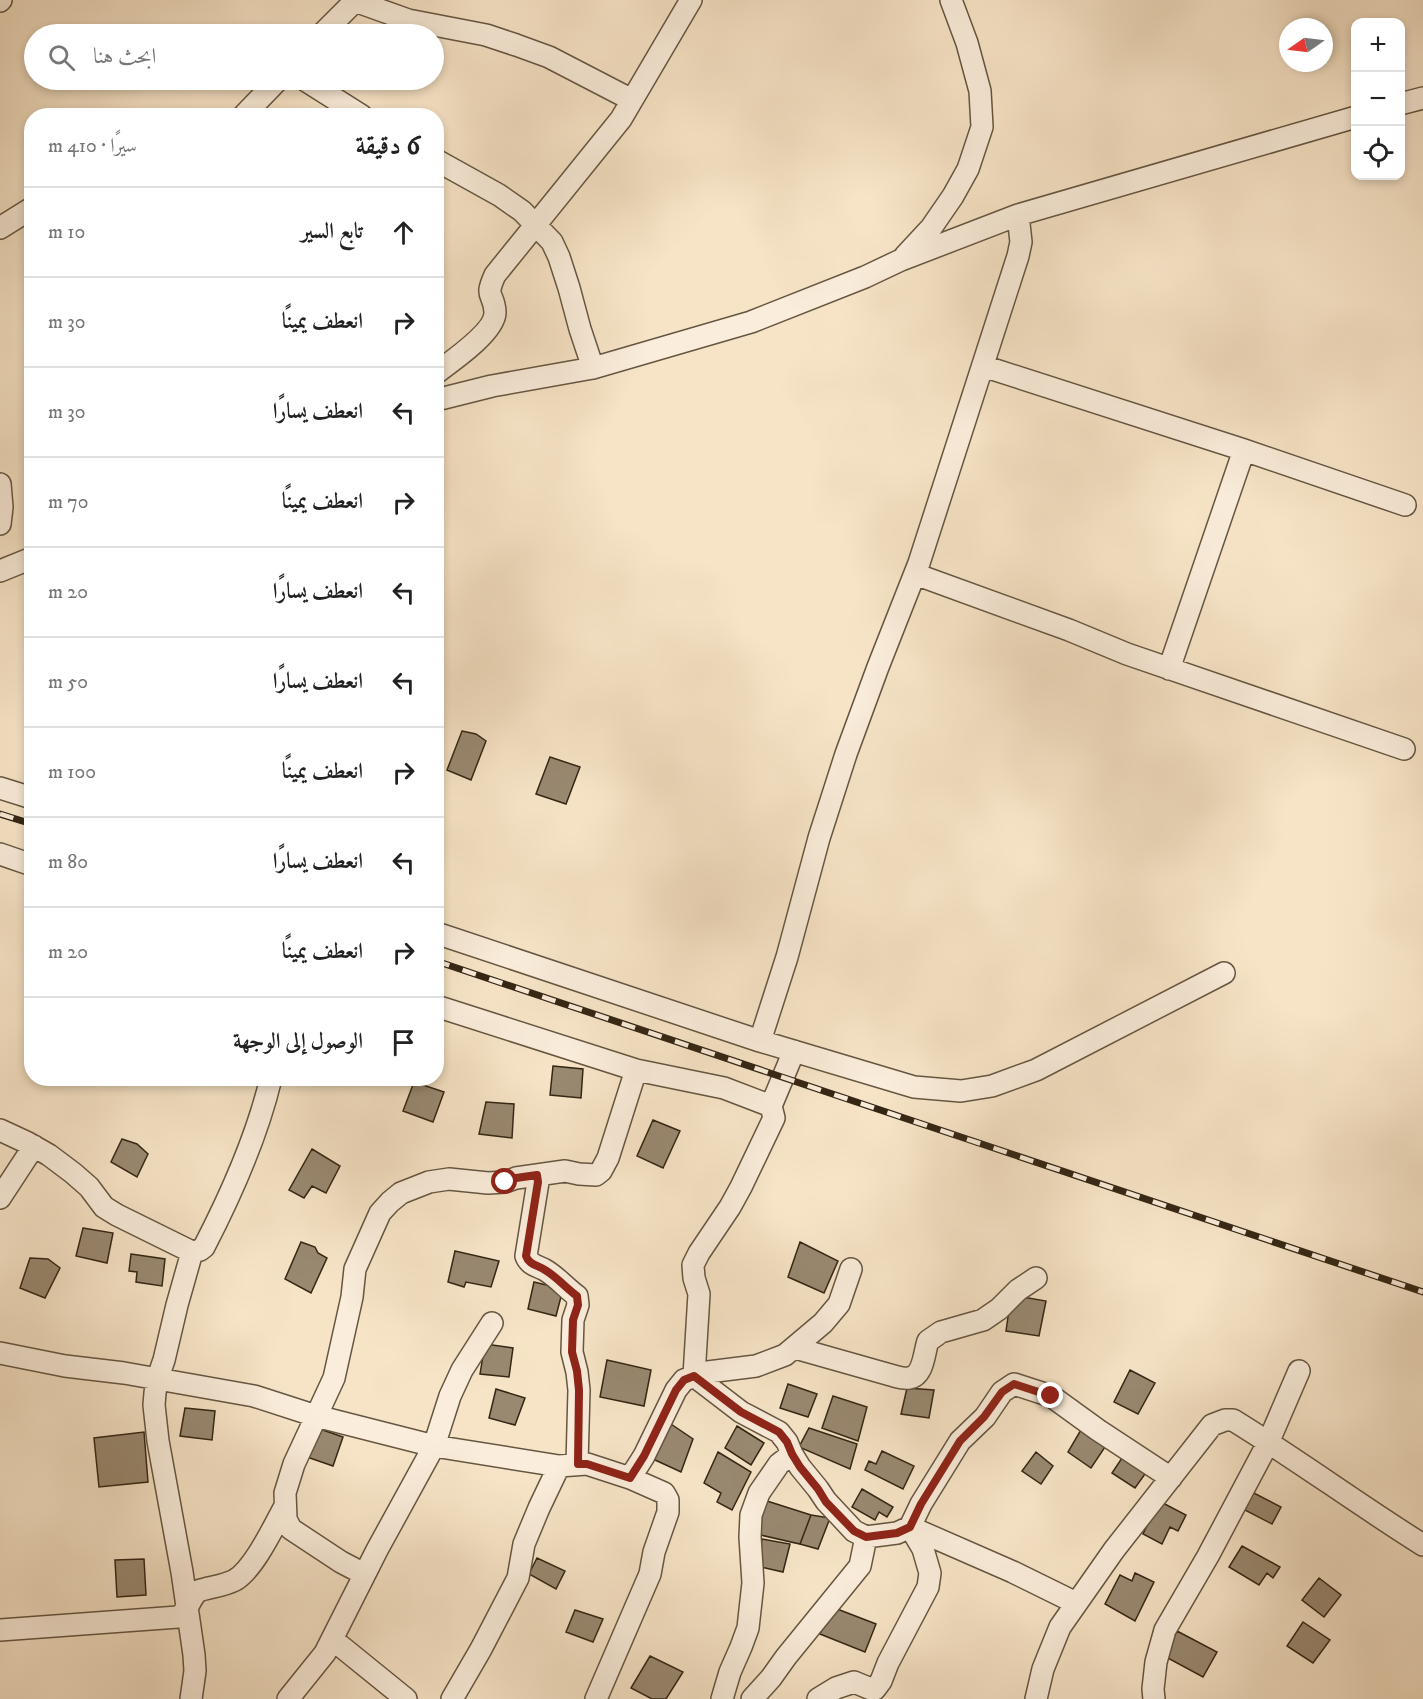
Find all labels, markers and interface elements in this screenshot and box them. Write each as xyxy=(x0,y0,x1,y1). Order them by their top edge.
north arrow xyxy=(1279,18,1333,72)
map controls xyxy=(1351,18,1405,180)
button: + xyxy=(1351,18,1405,72)
search box xyxy=(24,24,444,90)
icon: search xyxy=(45,41,78,74)
text: ابحث هنا xyxy=(93,43,156,70)
button: − xyxy=(1351,72,1405,126)
button: locate xyxy=(1351,126,1405,180)
text: 6 دقيقة xyxy=(355,130,420,163)
text: سيرًا · 410 m xyxy=(48,134,137,159)
icon: ahead xyxy=(387,216,420,249)
text: تابع السير xyxy=(301,218,363,245)
text: 10 m xyxy=(48,220,85,245)
icon: right xyxy=(387,306,420,339)
text: انعطف يمينًا xyxy=(282,308,363,335)
text: 30 m xyxy=(48,310,86,335)
icon: left xyxy=(387,396,420,429)
text: انعطف يسارًا xyxy=(273,398,363,425)
text: 30 m xyxy=(48,400,86,425)
icon: right xyxy=(387,486,420,519)
text: انعطف يمينًا xyxy=(282,488,363,515)
text: 70 m xyxy=(48,490,89,515)
icon: left xyxy=(387,576,420,609)
text: انعطف يسارًا xyxy=(273,578,363,605)
text: 20 m xyxy=(48,580,88,605)
icon: left xyxy=(387,666,420,699)
text: انعطف يسارًا xyxy=(273,668,363,695)
text: 50 m xyxy=(48,670,88,695)
icon: right xyxy=(387,756,420,789)
text: انعطف يمينًا xyxy=(282,758,363,785)
text: 100 m xyxy=(48,760,96,785)
icon: left xyxy=(387,846,420,879)
text: انعطف يسارًا xyxy=(273,848,363,875)
text: 80 m xyxy=(48,850,88,875)
icon: right xyxy=(387,936,420,969)
text: انعطف يمينًا xyxy=(282,938,363,965)
text: 20 m xyxy=(48,940,88,965)
icon: arrive xyxy=(387,1026,420,1059)
text: الوصول إلى الوجهة xyxy=(233,1028,363,1055)
route start xyxy=(491,1168,517,1194)
route end xyxy=(1037,1382,1063,1408)

